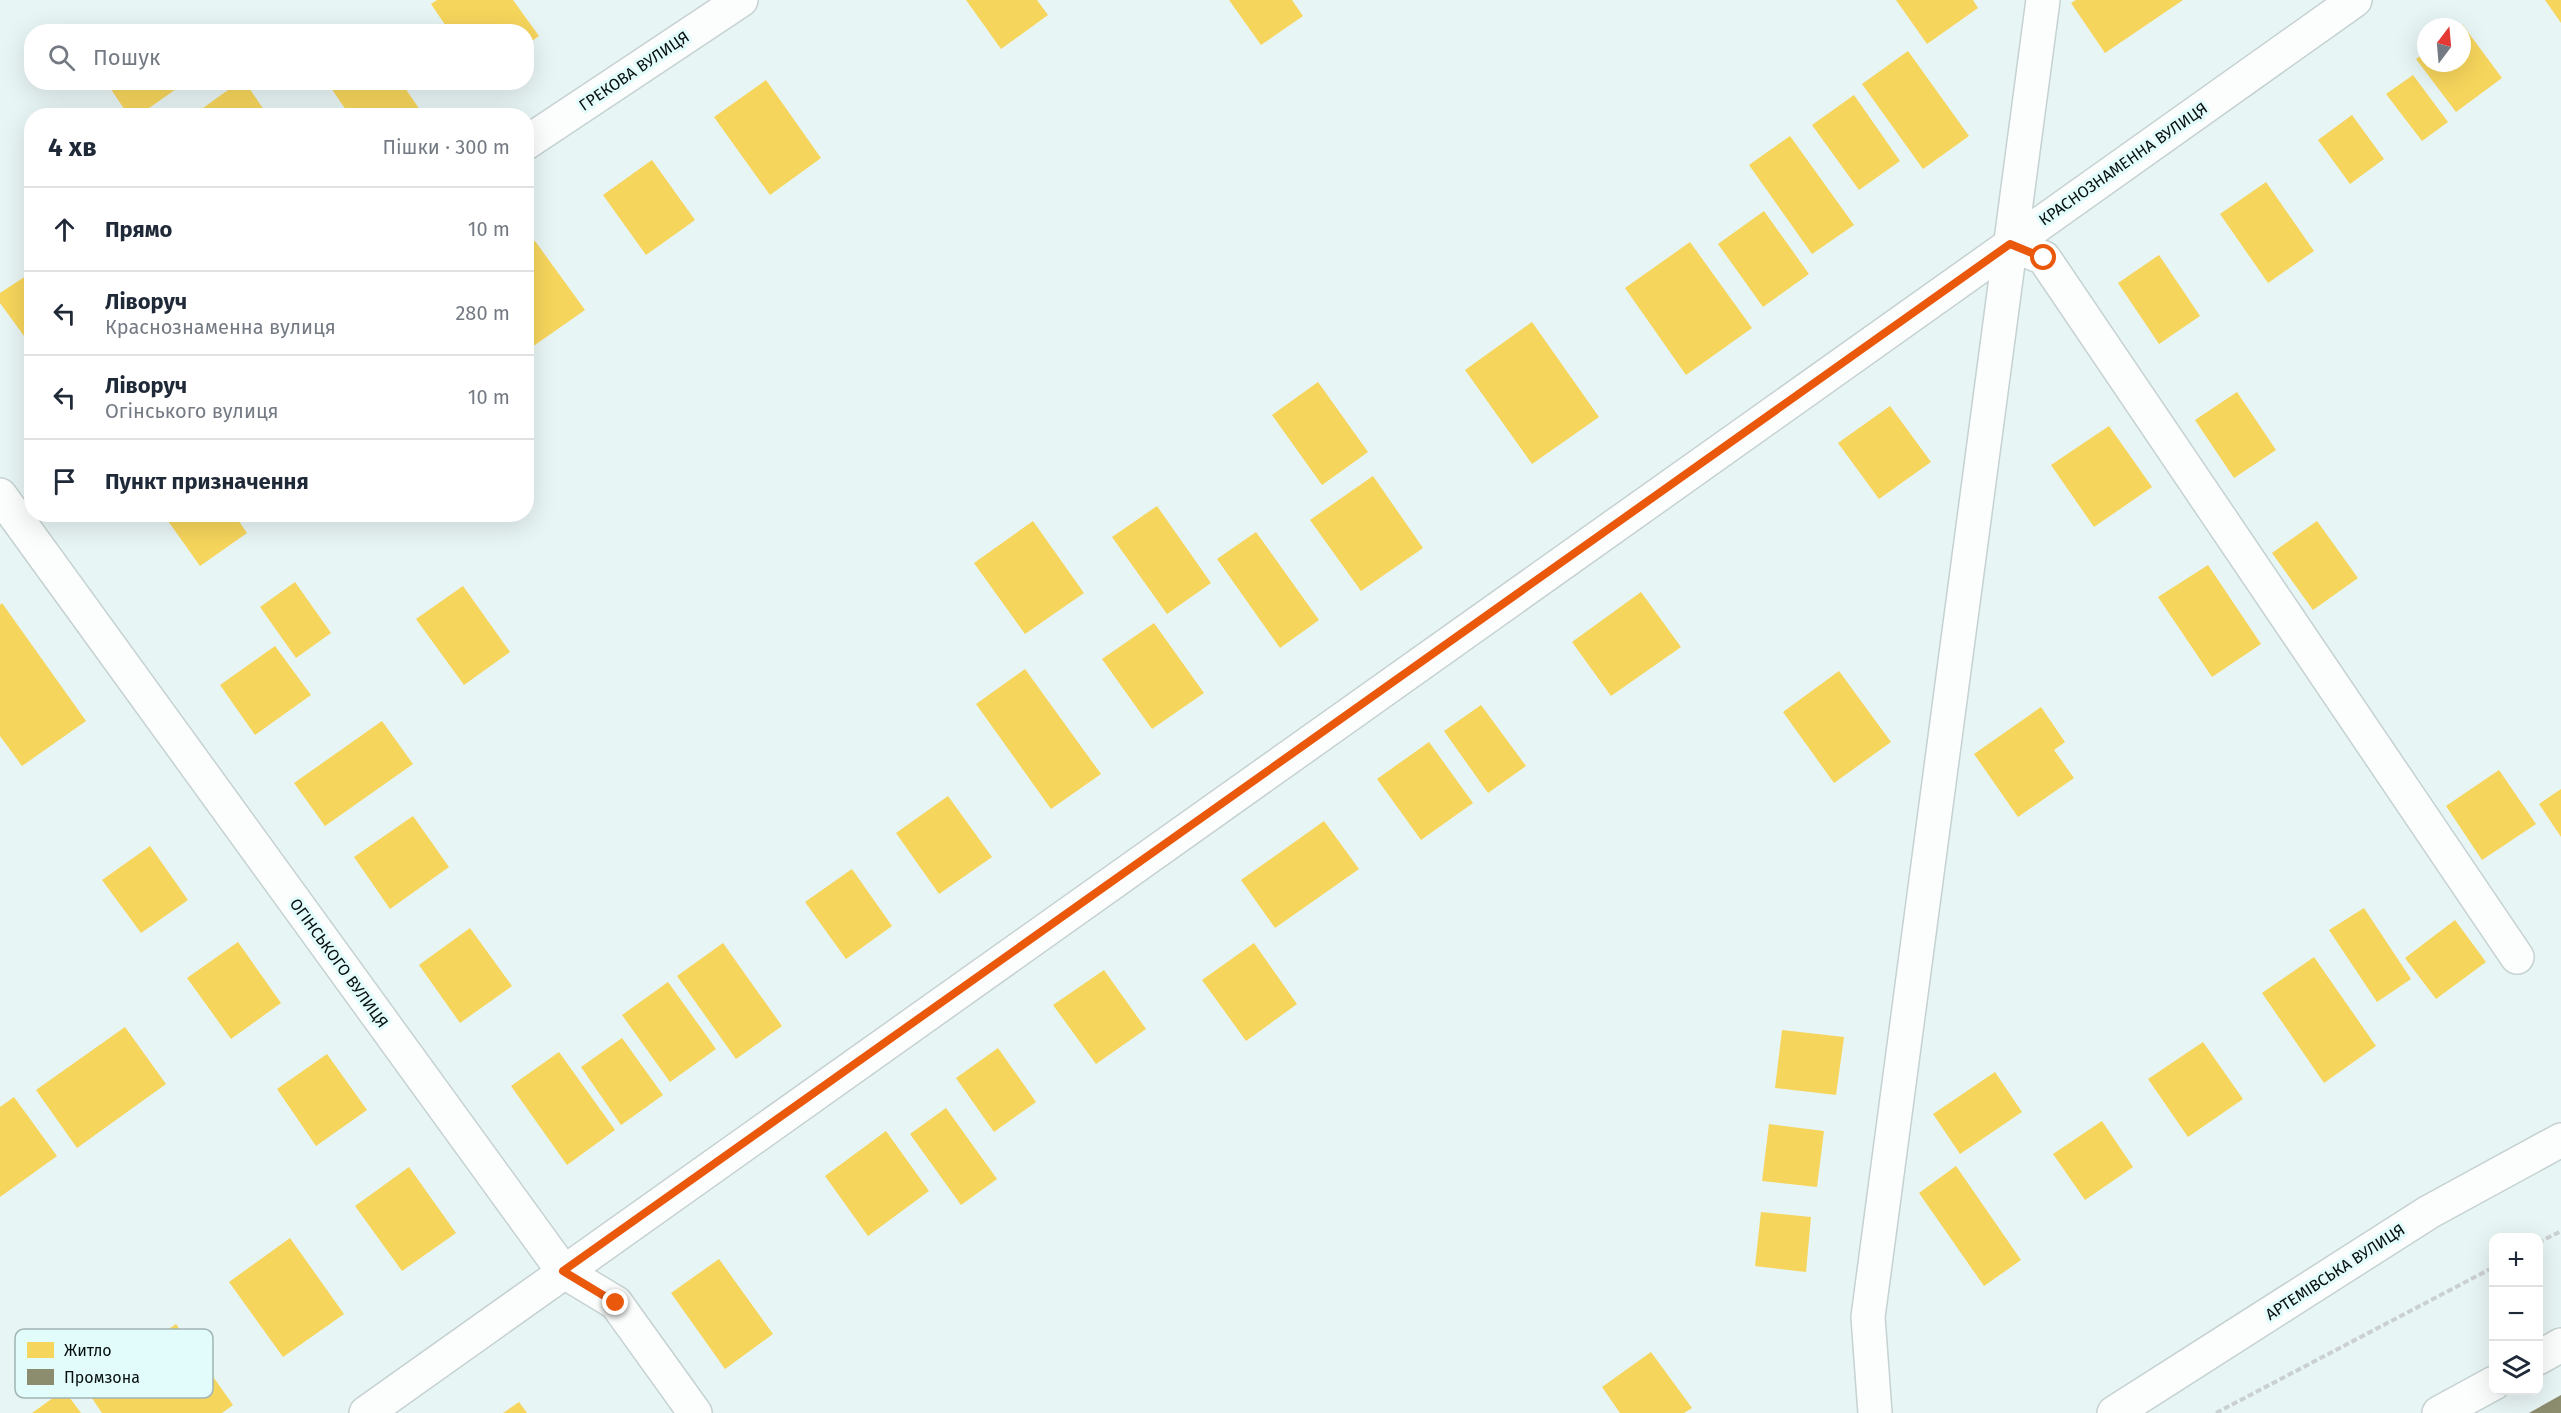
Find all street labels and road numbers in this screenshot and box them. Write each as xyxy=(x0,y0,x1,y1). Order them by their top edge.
street label: ГРЕКОВА ВУЛИЦЯ xyxy=(575,27,693,115)
street label: КРАСНОЗНАМЕННА ВУЛИЦЯ xyxy=(2035,98,2211,230)
street label: ОГІНСЬКОГО ВУЛИЦЯ xyxy=(286,895,392,1031)
street label: АРТЕМІВСЬКА ВУЛИЦЯ xyxy=(2262,1220,2408,1324)

